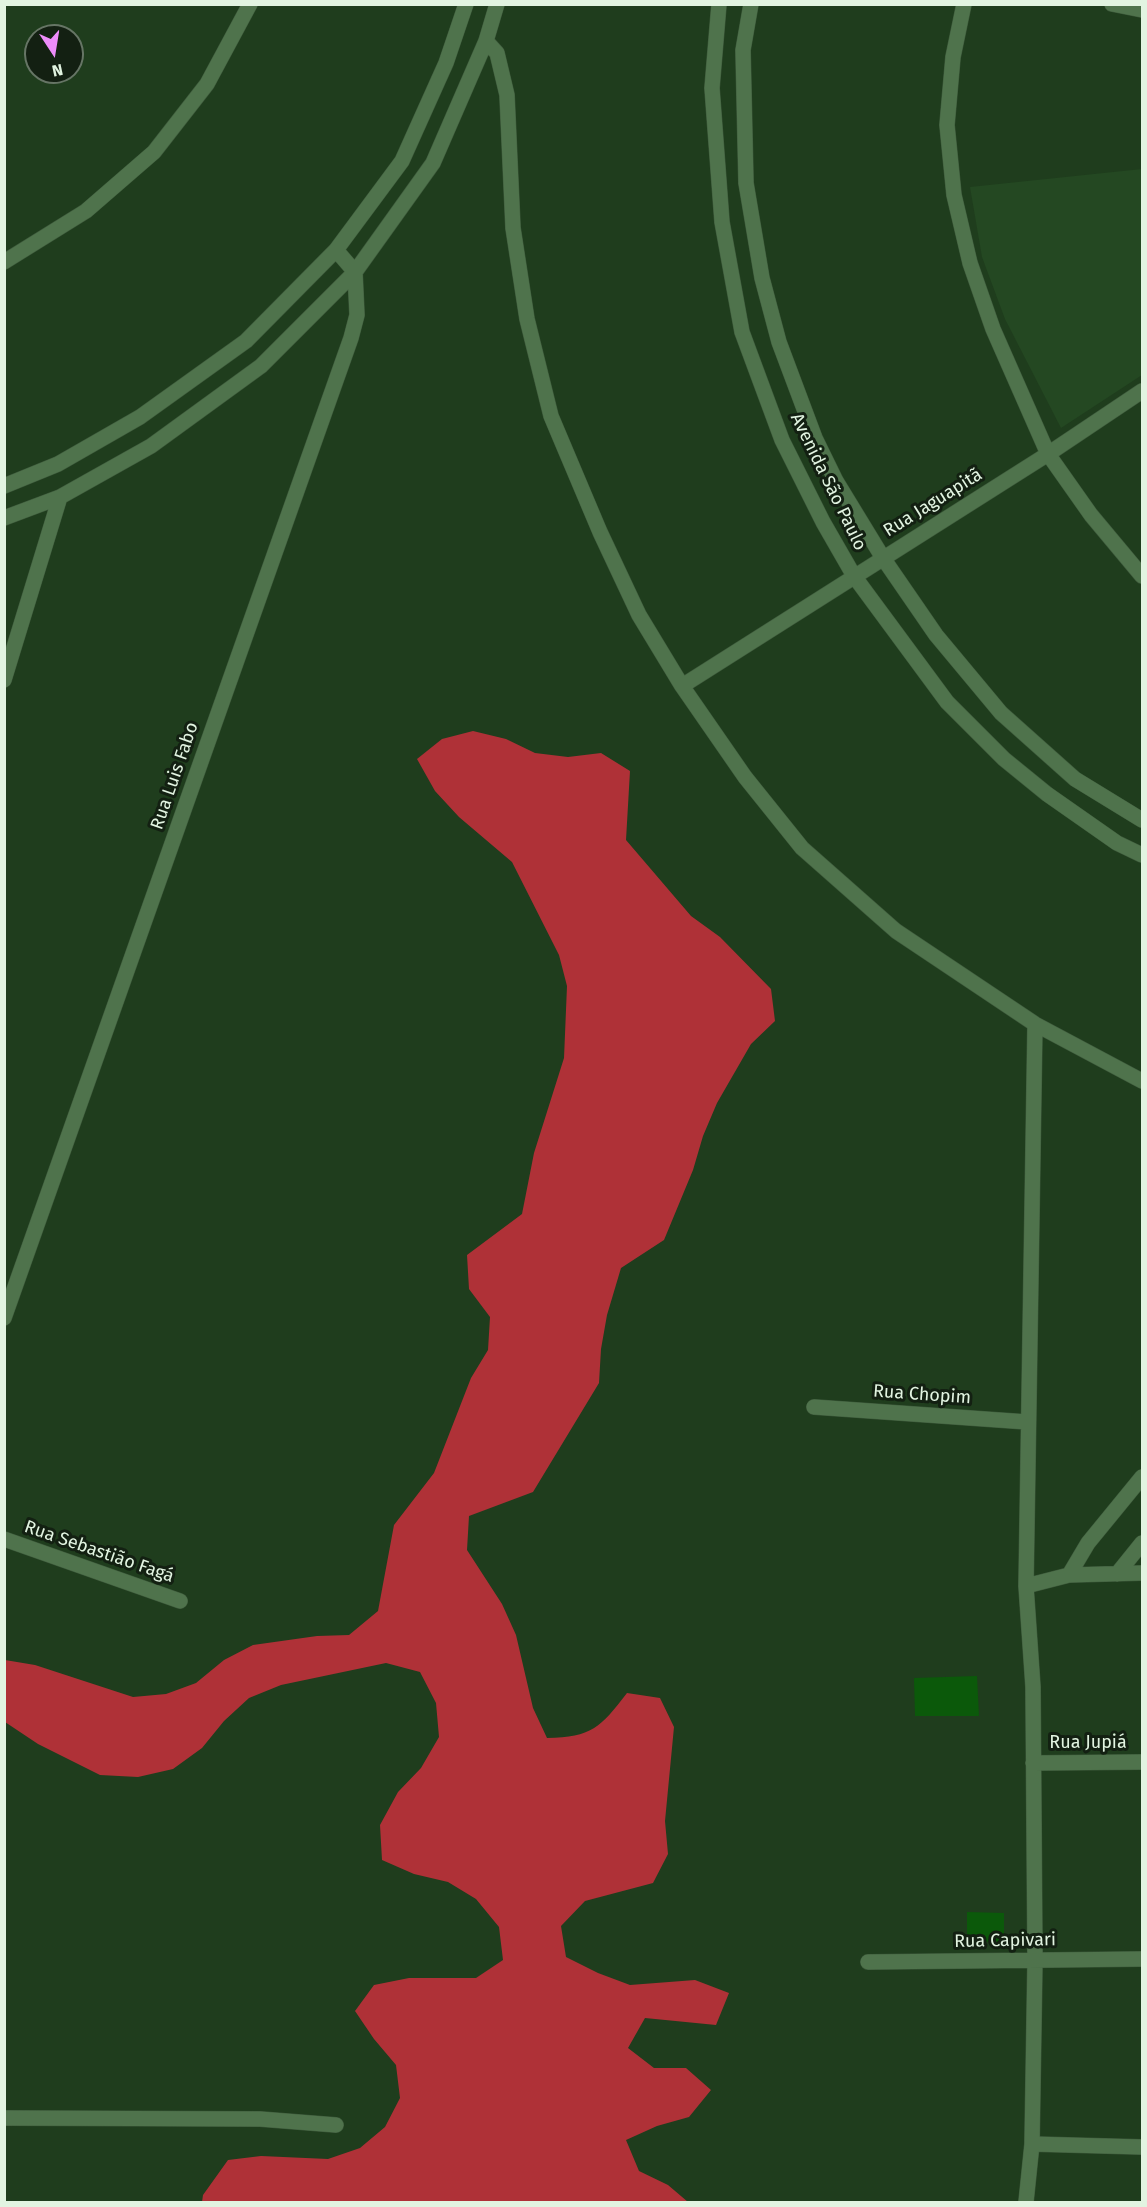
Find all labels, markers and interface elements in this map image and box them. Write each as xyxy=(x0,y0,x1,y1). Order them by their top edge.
north arrow xyxy=(24,24,84,84)
text: N xyxy=(50,60,65,81)
street label: Avenida São Paulo xyxy=(785,410,871,554)
street label: Rua Jaguapitã xyxy=(880,464,986,542)
street label: Rua Luis Fabo xyxy=(147,719,203,833)
street label: Rua Chopim xyxy=(872,1381,972,1409)
street label: Rua Sebastião Fagá xyxy=(21,1516,177,1588)
street label: Rua Jupiá xyxy=(1049,1732,1127,1754)
street label: Rua Capivari xyxy=(954,1929,1056,1953)

